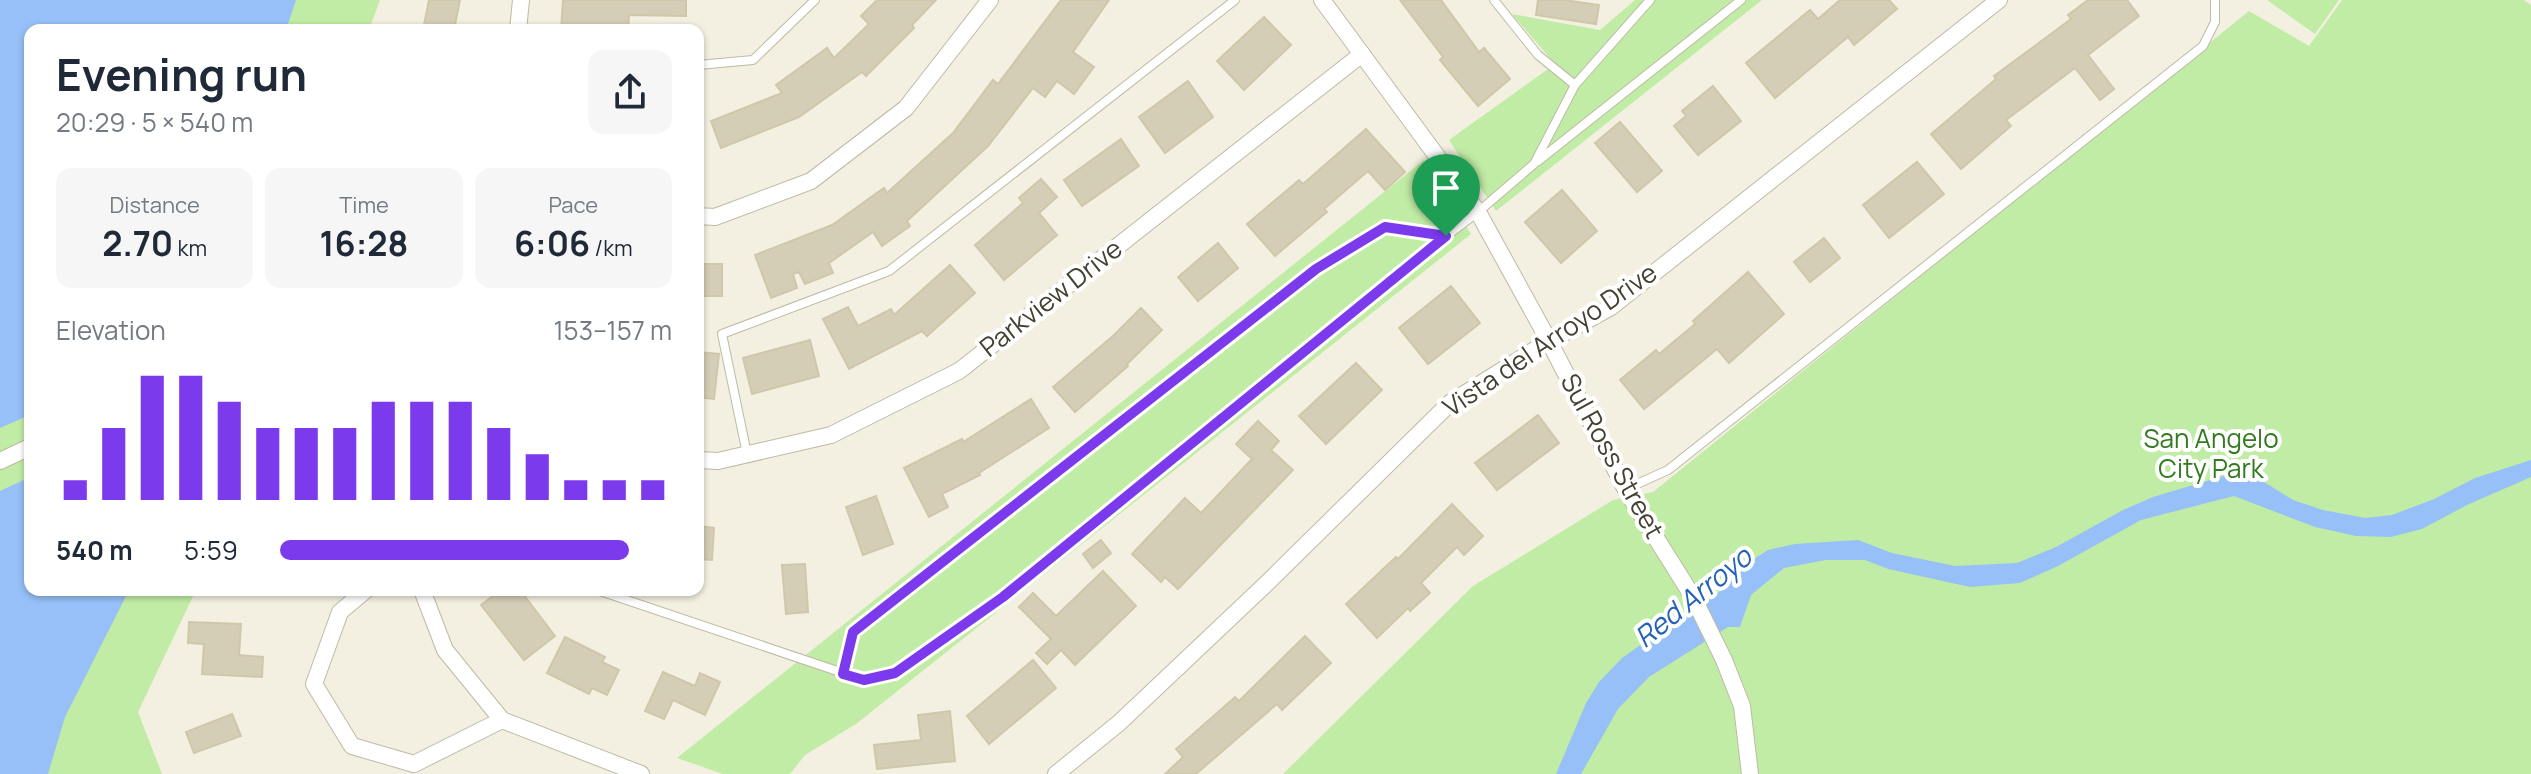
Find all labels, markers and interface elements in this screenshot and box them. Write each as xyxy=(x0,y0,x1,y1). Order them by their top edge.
text: Evening run xyxy=(56,44,307,104)
button: share xyxy=(588,50,672,134)
text: 20:29 · 5 × 540 m xyxy=(56,104,253,140)
pin xyxy=(1412,154,1480,236)
icon: arrive xyxy=(1424,166,1468,210)
text: Distance xyxy=(110,190,200,220)
text: Time xyxy=(339,190,389,220)
text: Pace xyxy=(548,190,598,220)
text: 2.70 xyxy=(102,220,173,266)
text: 16:28 xyxy=(320,220,408,266)
text: 6:06 xyxy=(514,220,590,266)
street label: Parkview Drive xyxy=(972,230,1129,364)
text: km xyxy=(173,233,207,263)
text: /km xyxy=(590,233,633,263)
street label: Vista del Arroyo Drive xyxy=(1435,254,1664,424)
text: Elevation xyxy=(56,312,166,348)
text: 153–157 m xyxy=(553,312,672,348)
street label: Sul Ross Street xyxy=(1553,367,1673,544)
park label: San Angelo City Park xyxy=(2143,420,2279,486)
text: 540 m xyxy=(56,532,133,568)
text: 5:59 xyxy=(184,532,238,568)
water label: Red Arroyo xyxy=(1626,536,1760,655)

